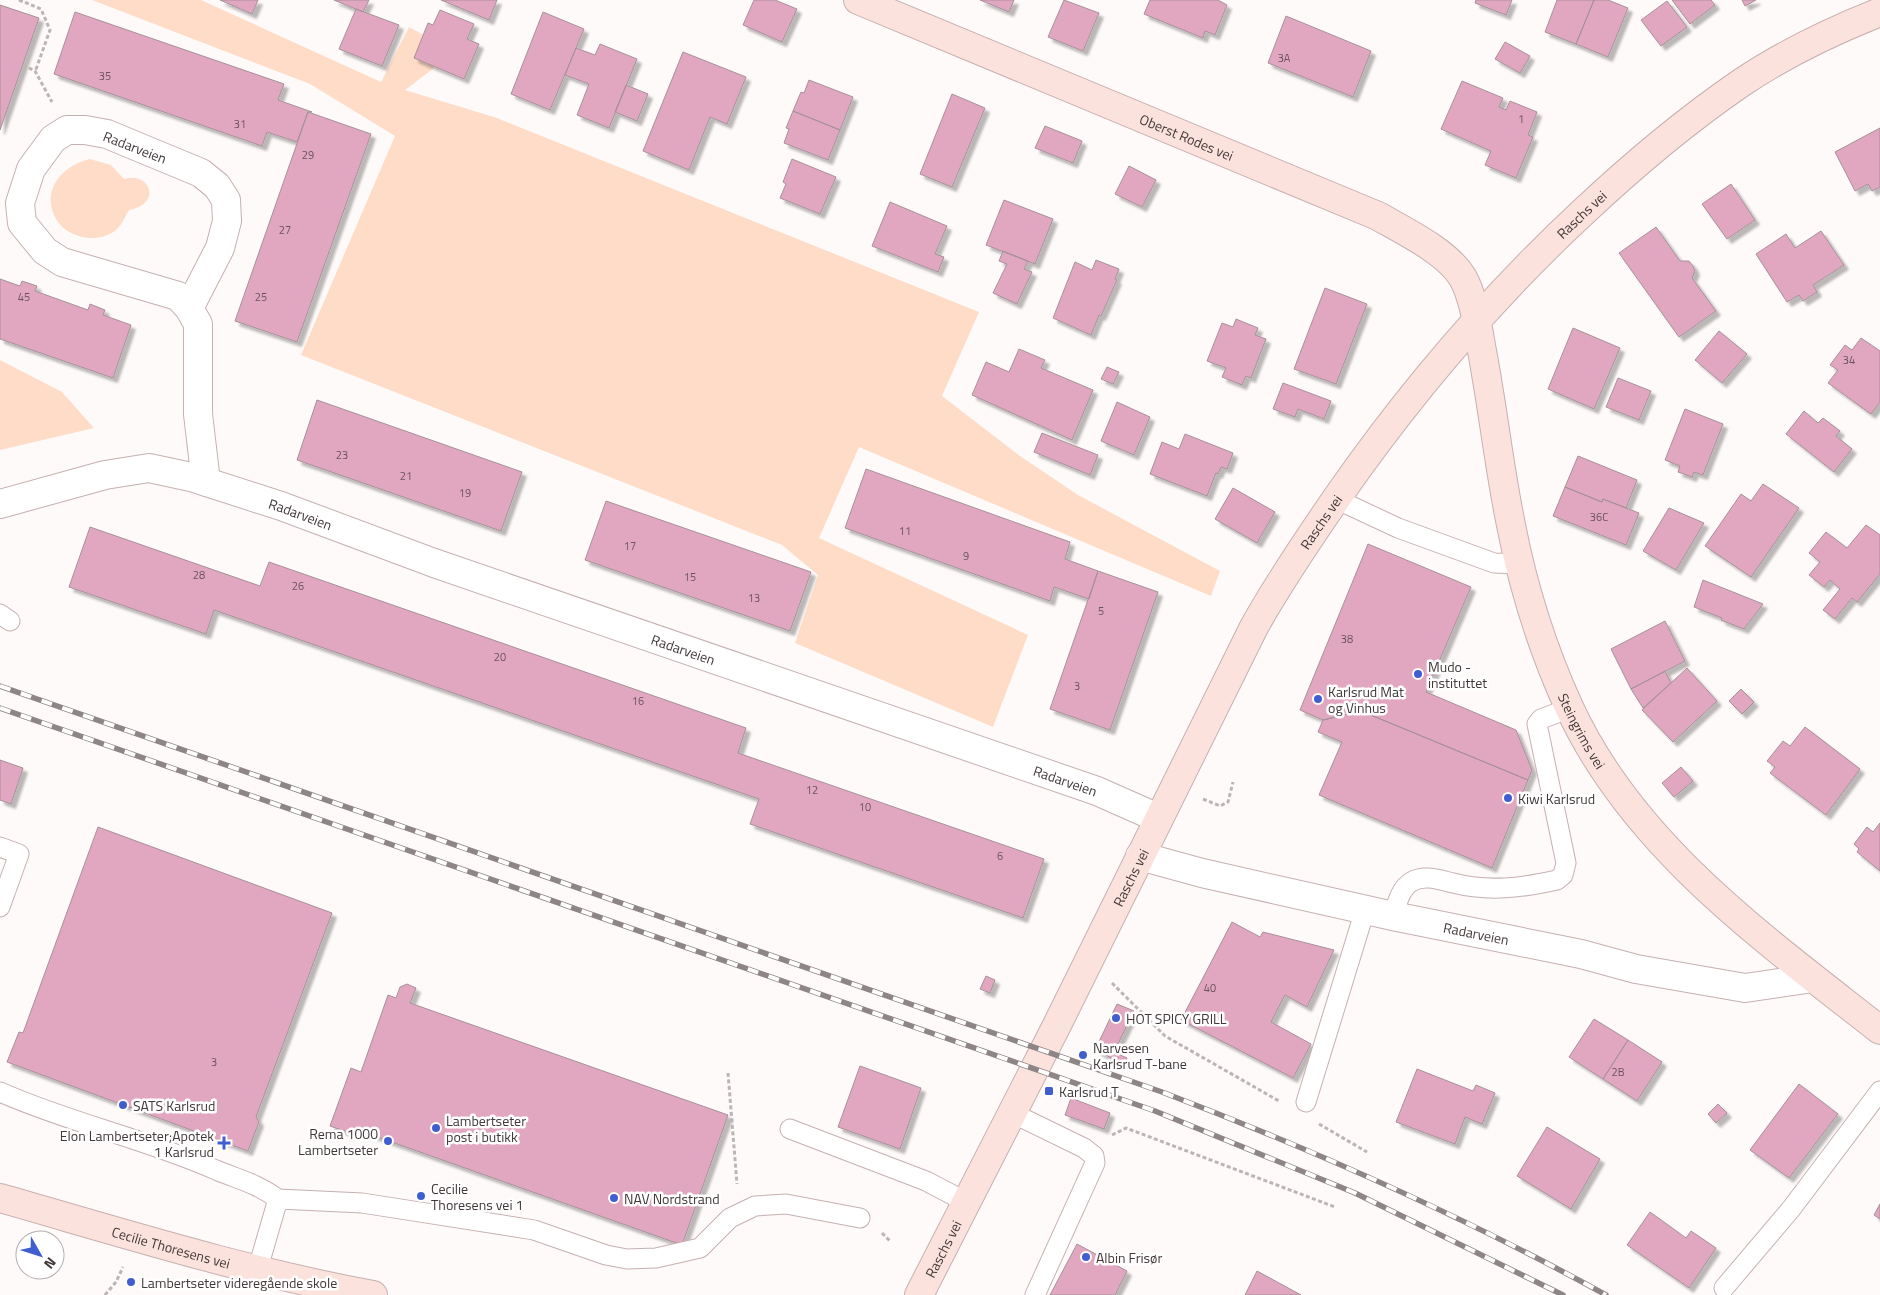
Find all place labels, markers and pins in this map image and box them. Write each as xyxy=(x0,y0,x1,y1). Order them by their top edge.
place label: Mudo - instituttet xyxy=(1428,656,1487,693)
marker: Mudo - instituttet xyxy=(1412,668,1424,680)
place label: Karlsrud Mat og Vinhus xyxy=(1328,681,1404,718)
marker: Karlsrud Mat og Vinhus xyxy=(1312,693,1324,705)
place label: Kiwi Karlsrud xyxy=(1518,788,1595,809)
marker: Kiwi Karlsrud xyxy=(1502,792,1514,804)
place label: HOT SPICY GRILL xyxy=(1126,1008,1227,1029)
marker: HOT SPICY GRILL xyxy=(1110,1012,1122,1024)
place label: Narvesen Karlsrud T-bane xyxy=(1093,1037,1187,1074)
marker: Narvesen Karlsrud T-bane xyxy=(1077,1049,1089,1061)
place label: Karlsrud T xyxy=(1059,1081,1119,1102)
marker: Karlsrud T xyxy=(1043,1085,1055,1097)
place label: SATS Karlsrud xyxy=(133,1095,215,1116)
marker: SATS Karlsrud xyxy=(117,1099,129,1111)
place label: Lambertseter post i butikk xyxy=(446,1110,526,1147)
marker: Lambertseter post i butikk xyxy=(430,1122,442,1134)
place label: Rema 1000 Lambertseter xyxy=(298,1123,378,1160)
place label: Elon Lambertseter;Apotek 1 Karlsrud xyxy=(60,1125,214,1162)
marker: Rema 1000 Lambertseter xyxy=(382,1135,394,1147)
marker: Elon Lambertseter;Apotek 1 Karlsrud xyxy=(218,1137,230,1149)
place label: Cecilie Thoresens vei 1 xyxy=(431,1178,523,1215)
place label: NAV Nordstrand xyxy=(624,1188,720,1209)
marker: Cecilie Thoresens vei 1 xyxy=(415,1190,427,1202)
marker: NAV Nordstrand xyxy=(608,1192,620,1204)
place label: Albin Frisør xyxy=(1096,1247,1162,1268)
marker: Albin Frisør xyxy=(1080,1251,1092,1263)
place label: Lambertseter videregående skole xyxy=(141,1272,337,1293)
marker: Lambertseter videregående skole xyxy=(125,1276,137,1288)

